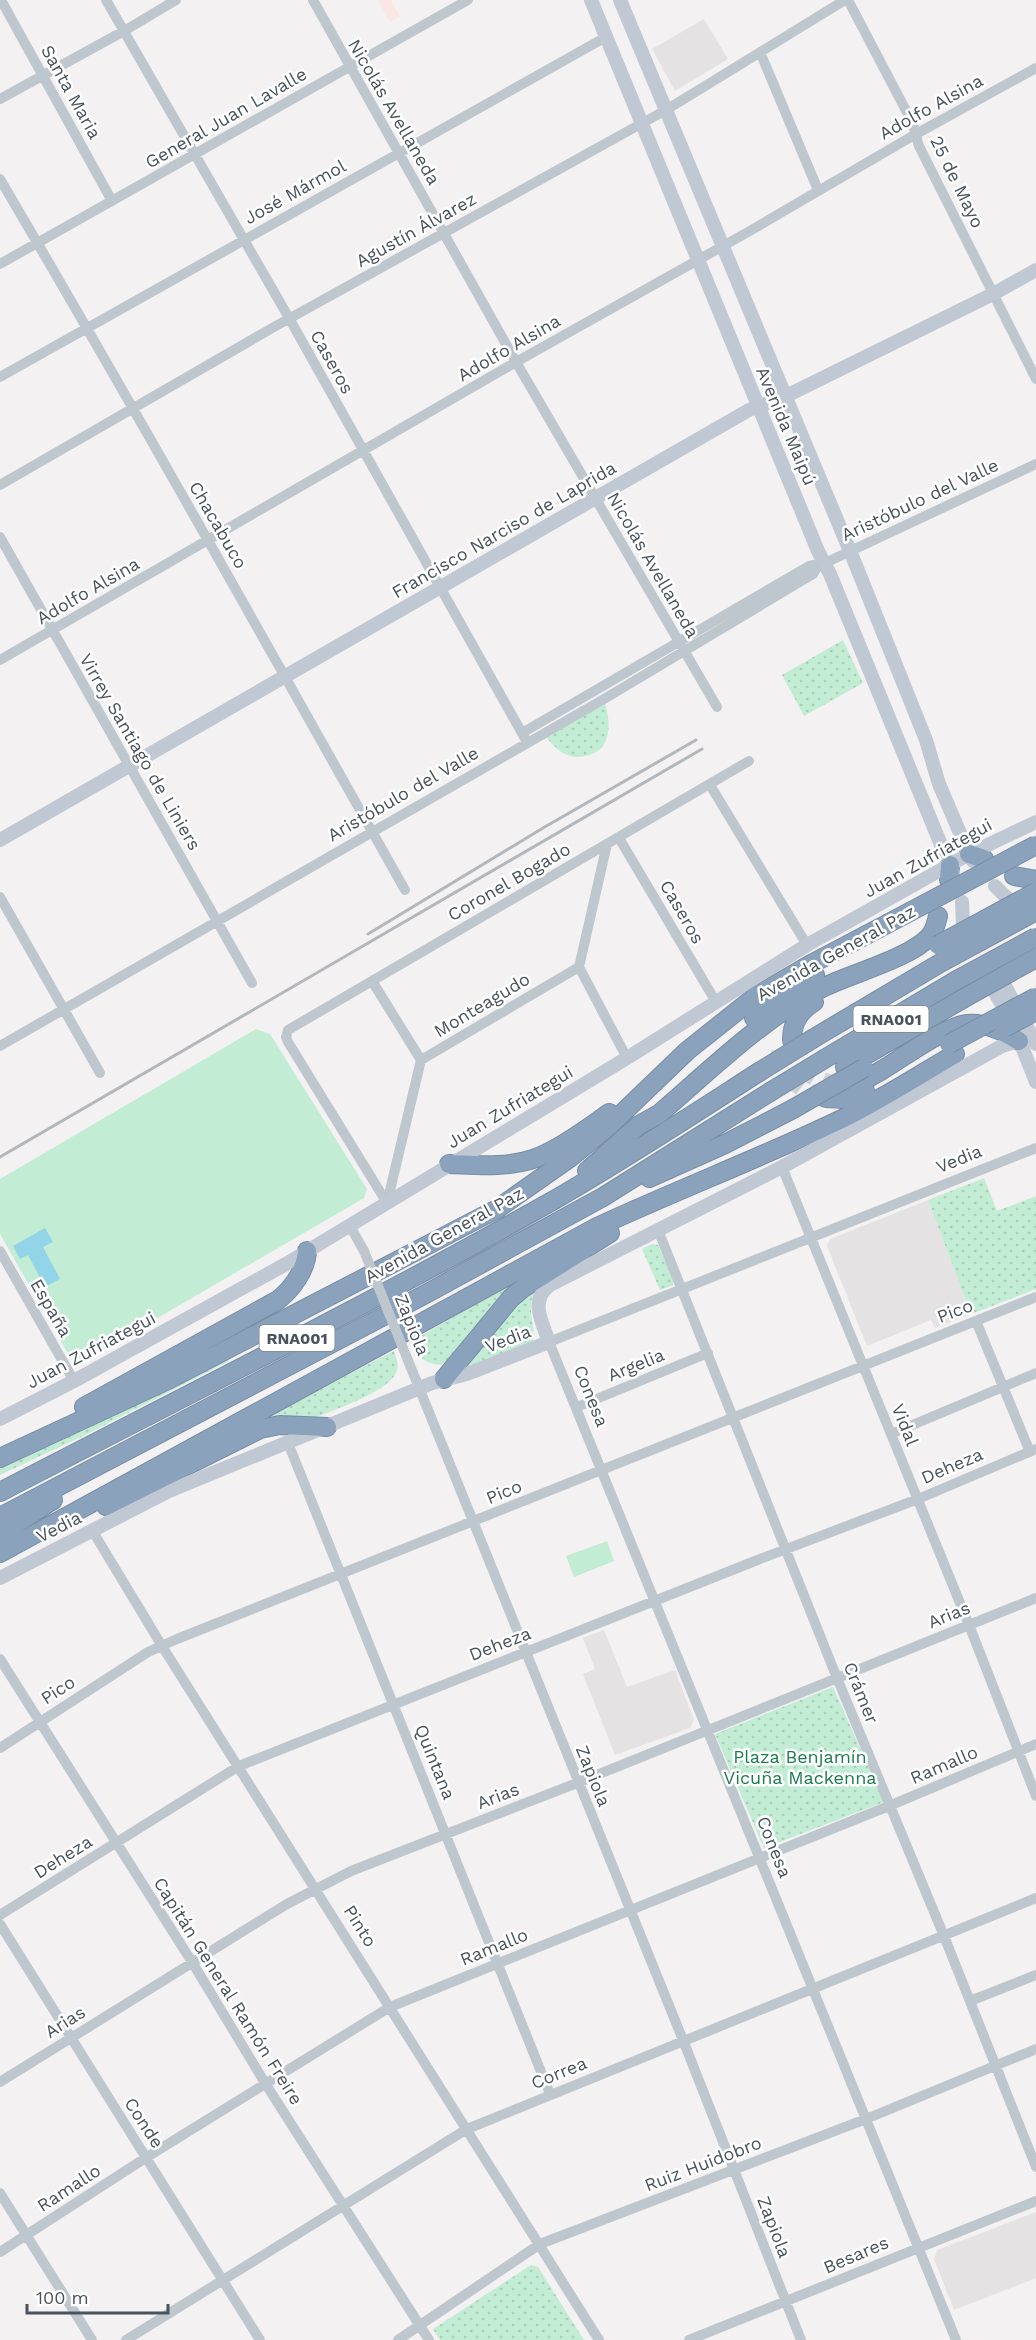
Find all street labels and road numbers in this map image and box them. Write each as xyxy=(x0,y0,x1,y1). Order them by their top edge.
street label: Nicolás Avellaneda xyxy=(344,35,445,188)
street label: Santa Maria xyxy=(37,41,106,142)
street label: General Juan Lavalle xyxy=(141,63,310,172)
street label: Adolfo Alsina xyxy=(875,69,986,144)
street label: 25 de Mayo xyxy=(926,132,989,231)
street label: José Mármol xyxy=(240,155,350,228)
street label: Agustín Álvarez xyxy=(352,188,480,271)
street label: Adolfo Alsina xyxy=(454,310,564,385)
street label: Caseros xyxy=(306,326,359,397)
street label: Avenida Maipú xyxy=(752,363,821,488)
street label: Aristóbulo del Valle xyxy=(838,454,1002,545)
street label: Francisco Narciso de Laprida xyxy=(388,457,620,602)
street label: Chacabuco xyxy=(185,477,252,572)
street label: Nicolás Avellaneda xyxy=(603,488,704,641)
street label: Adolfo Alsina xyxy=(33,553,143,628)
street label: Virrey Santiago de Liniers xyxy=(75,650,205,854)
street label: Aristóbulo del Valle xyxy=(323,742,482,845)
street label: Juan Zufriategui xyxy=(860,814,995,901)
street label: Coronel Bogado xyxy=(444,838,574,925)
street label: Caseros xyxy=(656,876,709,947)
street label: Avenida General Paz xyxy=(753,900,919,1005)
street label: Monteagudo xyxy=(430,968,533,1041)
road number: RNA001 xyxy=(854,1006,928,1032)
street label: Juan Zufriategui xyxy=(443,1061,576,1152)
street label: Vedia xyxy=(933,1140,985,1177)
street label: Avenida General Paz xyxy=(361,1182,527,1287)
street label: España xyxy=(26,1275,76,1341)
street label: Zapiola xyxy=(391,1291,434,1358)
street label: Pico xyxy=(934,1294,976,1327)
street label: Juan Zufriategui xyxy=(23,1307,159,1392)
street label: Vedia xyxy=(482,1320,534,1357)
road number: RNA001 xyxy=(260,1325,334,1351)
street label: Argelia xyxy=(604,1344,667,1385)
street label: Conesa xyxy=(570,1362,613,1430)
street label: Vidal xyxy=(888,1401,924,1449)
street label: Deheza xyxy=(918,1443,986,1488)
street label: Pico xyxy=(483,1475,525,1508)
street label: Vedia xyxy=(33,1506,85,1547)
street label: Arias xyxy=(925,1597,973,1632)
street label: Deheza xyxy=(466,1622,534,1665)
street label: Crámer xyxy=(840,1659,883,1727)
street label: Pico xyxy=(37,1671,79,1708)
street label: Quintana xyxy=(411,1721,460,1803)
street label: Ramallo xyxy=(907,1741,981,1788)
street label: Zapiola xyxy=(572,1742,615,1809)
street label: Arias xyxy=(474,1778,522,1813)
street label: Conesa xyxy=(753,1813,796,1881)
street label: Deheza xyxy=(30,1831,96,1883)
street label: Capitán General Ramón Freire xyxy=(150,1873,307,2108)
street label: Pinto xyxy=(340,1901,381,1950)
street label: Ramallo xyxy=(457,1923,531,1970)
street label: Arias xyxy=(41,2001,89,2042)
street label: Correa xyxy=(528,2052,590,2093)
street label: Conde xyxy=(120,2094,168,2152)
street label: Ruiz Huidobro xyxy=(641,2132,764,2195)
street label: Ramallo xyxy=(33,2159,104,2216)
street label: Zapiola xyxy=(753,2193,796,2261)
street label: Besares xyxy=(820,2231,892,2278)

